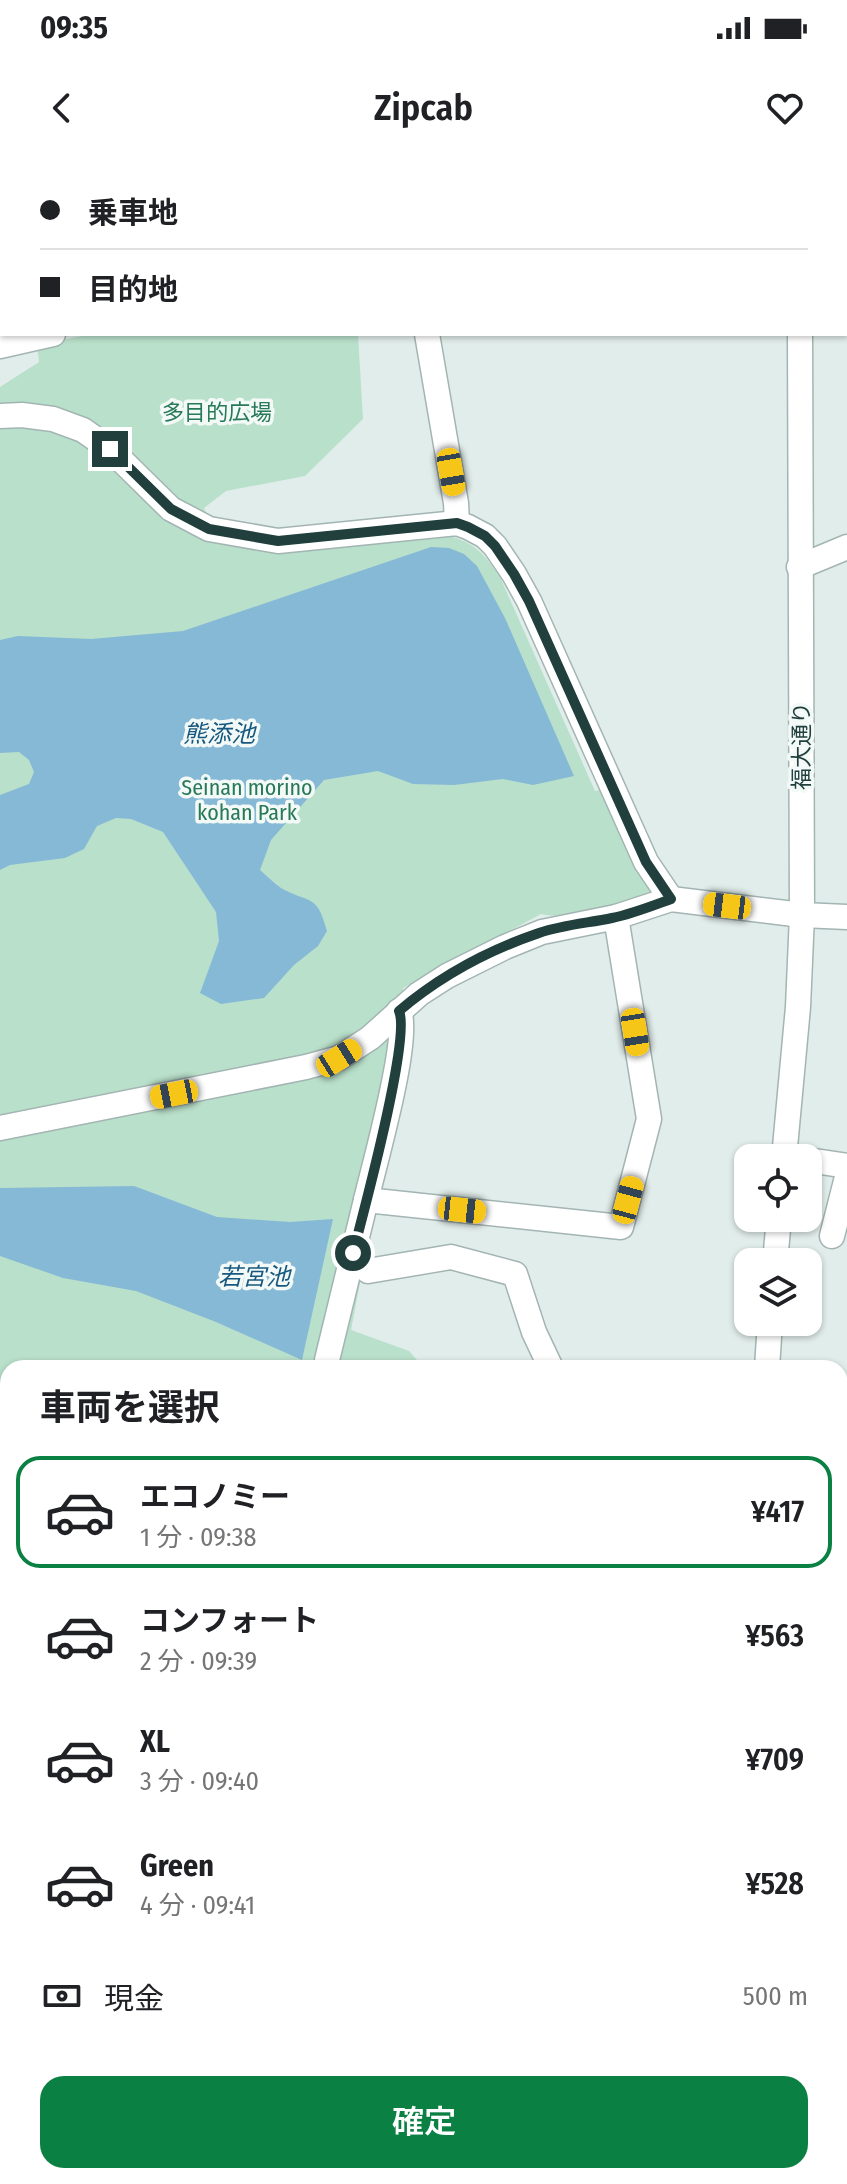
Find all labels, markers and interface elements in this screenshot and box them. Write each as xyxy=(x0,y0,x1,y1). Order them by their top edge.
text: 09:35 xyxy=(40,10,108,46)
icon: back xyxy=(40,86,84,130)
text: Zipcab xyxy=(374,86,473,130)
icon: heart xyxy=(763,86,807,130)
text: 乗車地 xyxy=(88,195,178,231)
text: 目的地 xyxy=(88,272,178,308)
park label: 多目的広場 xyxy=(162,399,272,426)
route end xyxy=(92,431,128,467)
car xyxy=(435,446,467,498)
street label: 福大通り xyxy=(788,702,815,790)
water label: 熊添池 xyxy=(183,720,257,748)
park label: Seinan morino kohan Park xyxy=(181,774,313,826)
car xyxy=(702,891,752,921)
car xyxy=(619,1006,651,1058)
car xyxy=(312,1035,366,1081)
car xyxy=(148,1078,200,1110)
map controls xyxy=(734,1144,822,1336)
button: locate xyxy=(734,1144,822,1232)
car xyxy=(610,1174,646,1226)
car xyxy=(437,1196,487,1224)
route start xyxy=(335,1235,371,1271)
button: layers xyxy=(734,1248,822,1336)
water label: 若宮池 xyxy=(218,1263,292,1291)
text: 車両を選択 xyxy=(40,1386,220,1430)
icon: car xyxy=(44,1476,116,1548)
text: エコノミー xyxy=(140,1479,290,1515)
text: ¥417 xyxy=(751,1494,804,1530)
text: 1 分 · 09:38 xyxy=(140,1522,256,1553)
icon: car xyxy=(44,1600,116,1672)
text: コンフォート xyxy=(140,1603,319,1639)
text: ¥563 xyxy=(745,1618,804,1654)
text: 2 分 · 09:39 xyxy=(140,1646,257,1677)
icon: car xyxy=(44,1724,116,1796)
text: XL xyxy=(140,1724,170,1760)
text: ¥709 xyxy=(745,1742,804,1778)
text: 3 分 · 09:40 xyxy=(140,1766,259,1797)
icon: car xyxy=(44,1848,116,1920)
text: Green xyxy=(140,1848,214,1884)
text: ¥528 xyxy=(745,1866,804,1902)
text: 4 分 · 09:41 xyxy=(140,1890,255,1921)
icon: cash xyxy=(40,1974,84,2018)
text: 現金 xyxy=(104,1981,164,2017)
text: 500 m xyxy=(743,1981,808,2012)
button: 確定 xyxy=(40,2076,808,2168)

